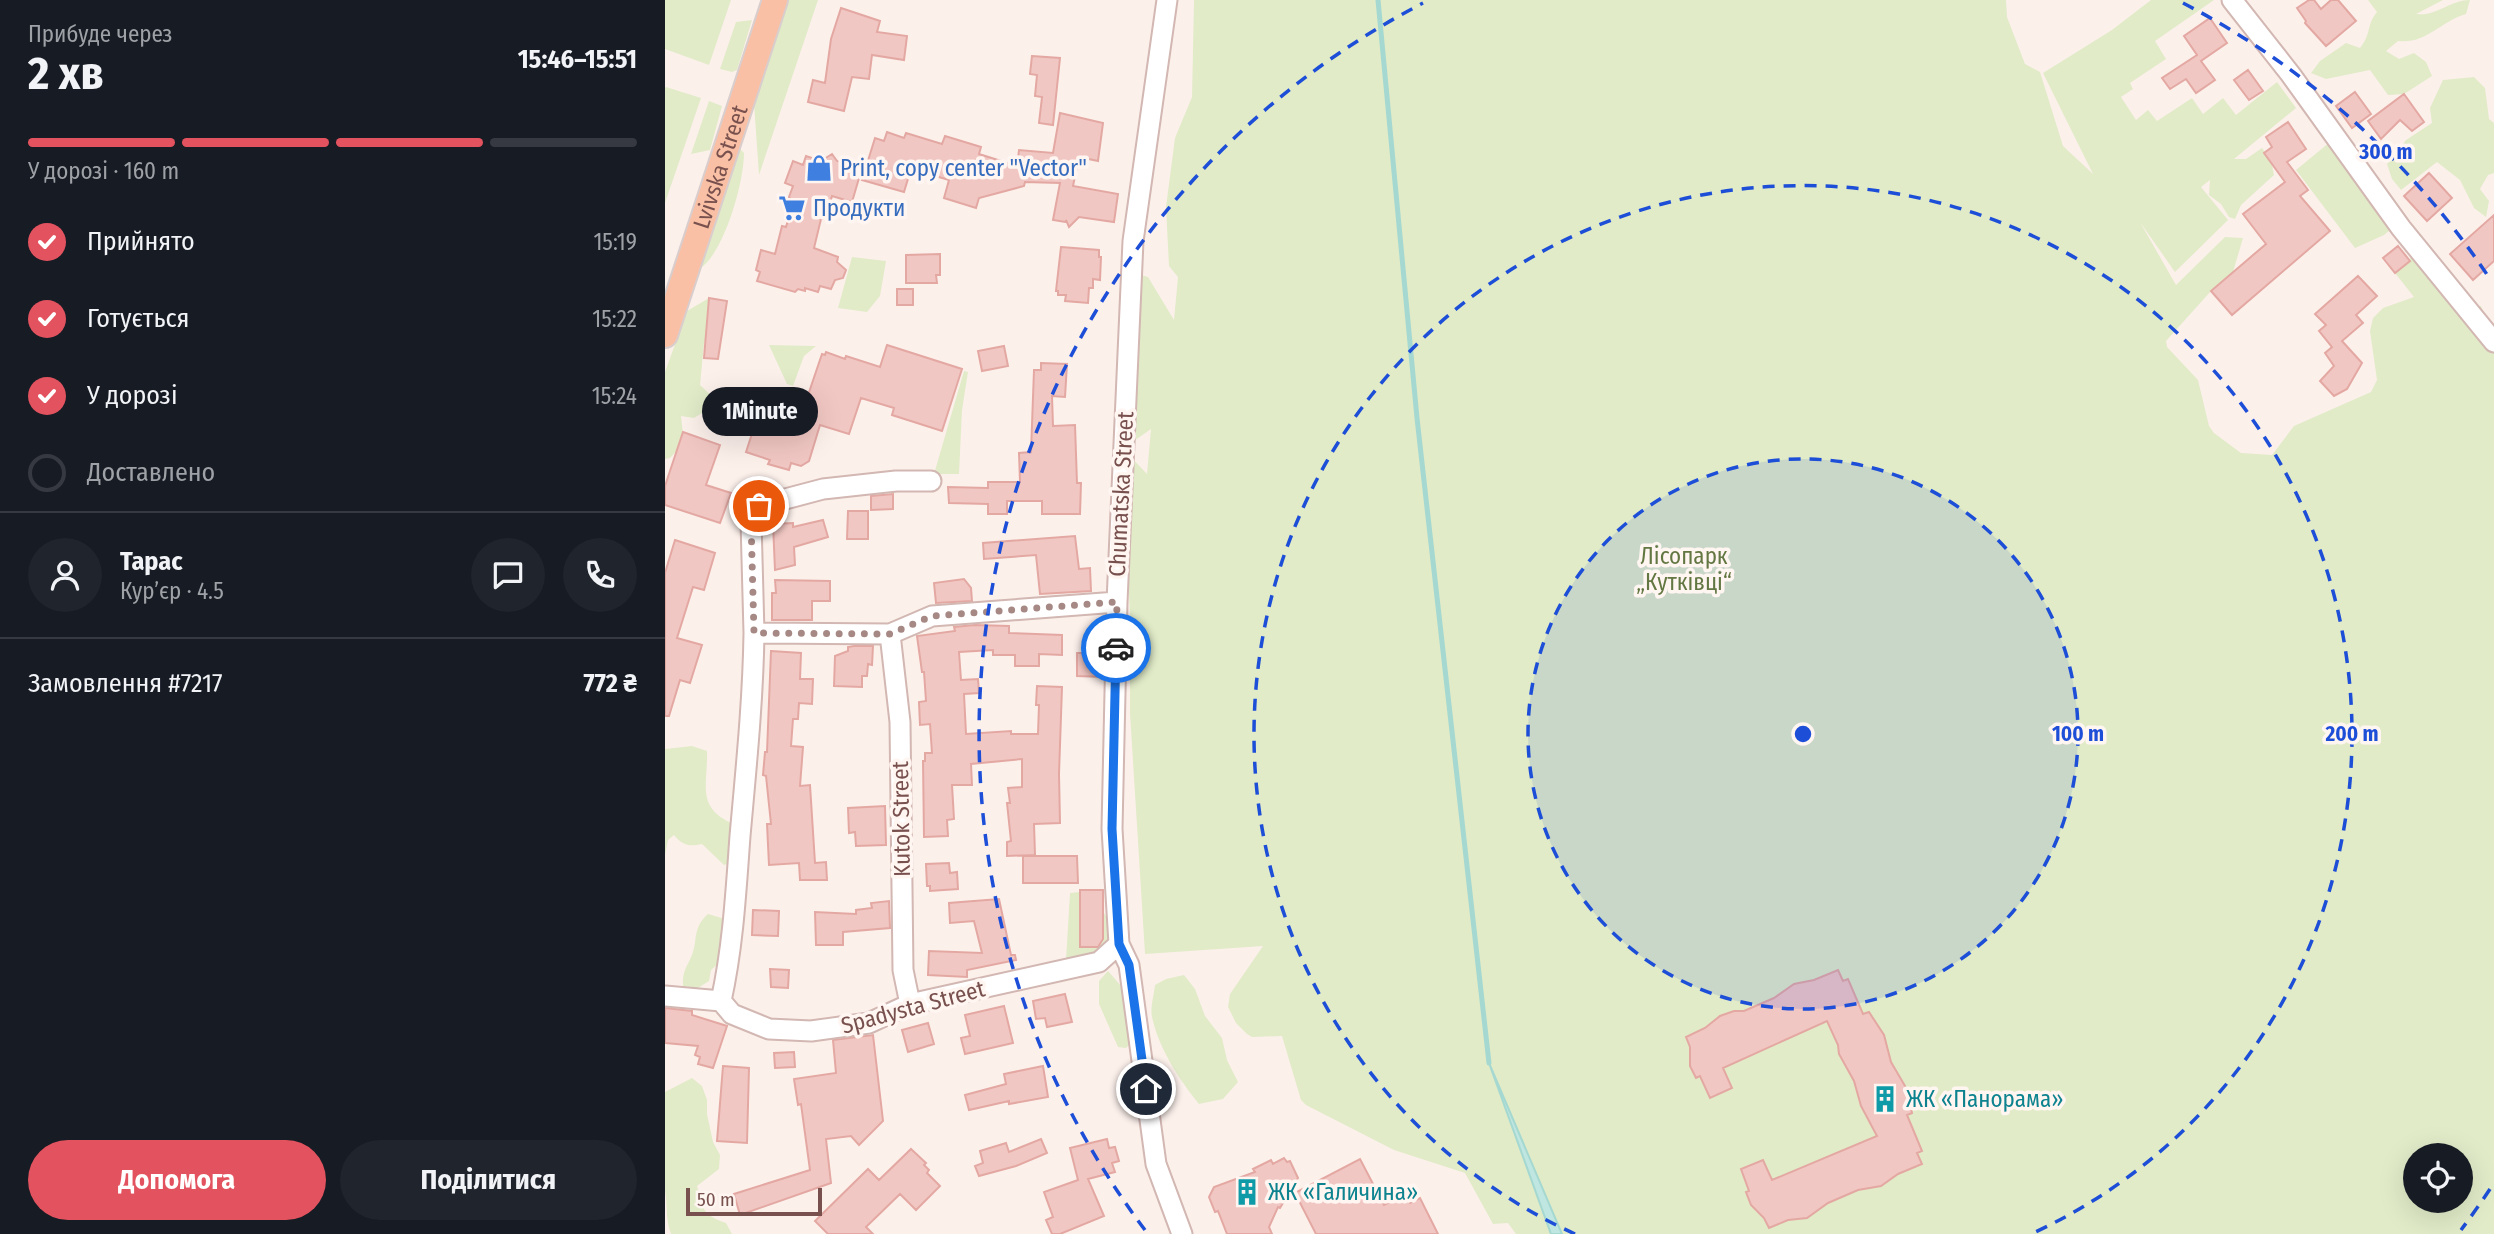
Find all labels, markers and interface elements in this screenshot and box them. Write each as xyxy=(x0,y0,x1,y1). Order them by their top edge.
text: Прибуде через xyxy=(28,20,173,48)
text: 15:46–15:51 xyxy=(518,44,637,75)
text: 2 хв xyxy=(28,46,104,101)
street label: Lvivska Street xyxy=(687,101,754,232)
text: 300 m xyxy=(2358,139,2413,165)
shop icon: Print, copy center "Vector" xyxy=(804,153,834,183)
place label: Print, copy center "Vector" xyxy=(840,154,1087,182)
text: У дорозі · 160 m xyxy=(28,157,179,185)
supermarket icon: Продукти xyxy=(777,193,807,223)
place label: Продукти xyxy=(813,194,905,222)
icon: check xyxy=(28,223,66,261)
text: Прийнято xyxy=(87,226,195,257)
text: 15:19 xyxy=(593,228,637,256)
icon: check xyxy=(28,300,66,338)
text: Готується xyxy=(87,303,189,334)
text: 15:22 xyxy=(592,305,637,333)
icon: check xyxy=(28,377,66,415)
text: У дорозі xyxy=(87,380,177,411)
text: 15:24 xyxy=(592,382,637,410)
callout: 1Minute xyxy=(701,387,817,436)
text: 1Minute xyxy=(722,397,798,425)
street label: Chumatska Street xyxy=(1103,410,1139,577)
text: Доставлено xyxy=(87,457,215,488)
pin xyxy=(729,476,789,536)
icon: bag xyxy=(740,487,778,525)
button: person xyxy=(28,538,102,612)
button: chat xyxy=(471,538,545,612)
button: phone xyxy=(563,538,637,612)
park label: Лісопарк „Кутківці“ xyxy=(1636,542,1732,596)
text: Тарас xyxy=(120,546,183,577)
text: Кур’єр · 4.5 xyxy=(120,577,224,605)
courier xyxy=(1081,613,1151,683)
icon: car xyxy=(1097,629,1135,667)
text: Замовлення #7217 xyxy=(28,668,223,699)
text: 772 ₴ xyxy=(584,668,637,699)
text: 100 m xyxy=(2052,721,2104,747)
text: 200 m xyxy=(2324,721,2379,747)
centre of rings xyxy=(1791,722,1815,746)
street label: Kutok Street xyxy=(886,760,916,877)
street label: Spadysta Street xyxy=(838,974,988,1040)
pin xyxy=(1116,1059,1176,1119)
icon: home xyxy=(1127,1070,1165,1108)
building icon: ЖК «Панорама» xyxy=(1870,1084,1900,1114)
place label: ЖК «Панорама» xyxy=(1906,1085,2063,1113)
button: Допомога xyxy=(28,1140,326,1220)
button: Поділитися xyxy=(340,1140,637,1220)
map controls xyxy=(2403,1143,2473,1213)
button: locate xyxy=(2403,1143,2473,1213)
building icon: ЖК «Галичина» xyxy=(1232,1177,1262,1207)
place label: ЖК «Галичина» xyxy=(1268,1178,1418,1206)
scale bar xyxy=(686,1185,823,1217)
text: 50 m xyxy=(697,1188,735,1211)

